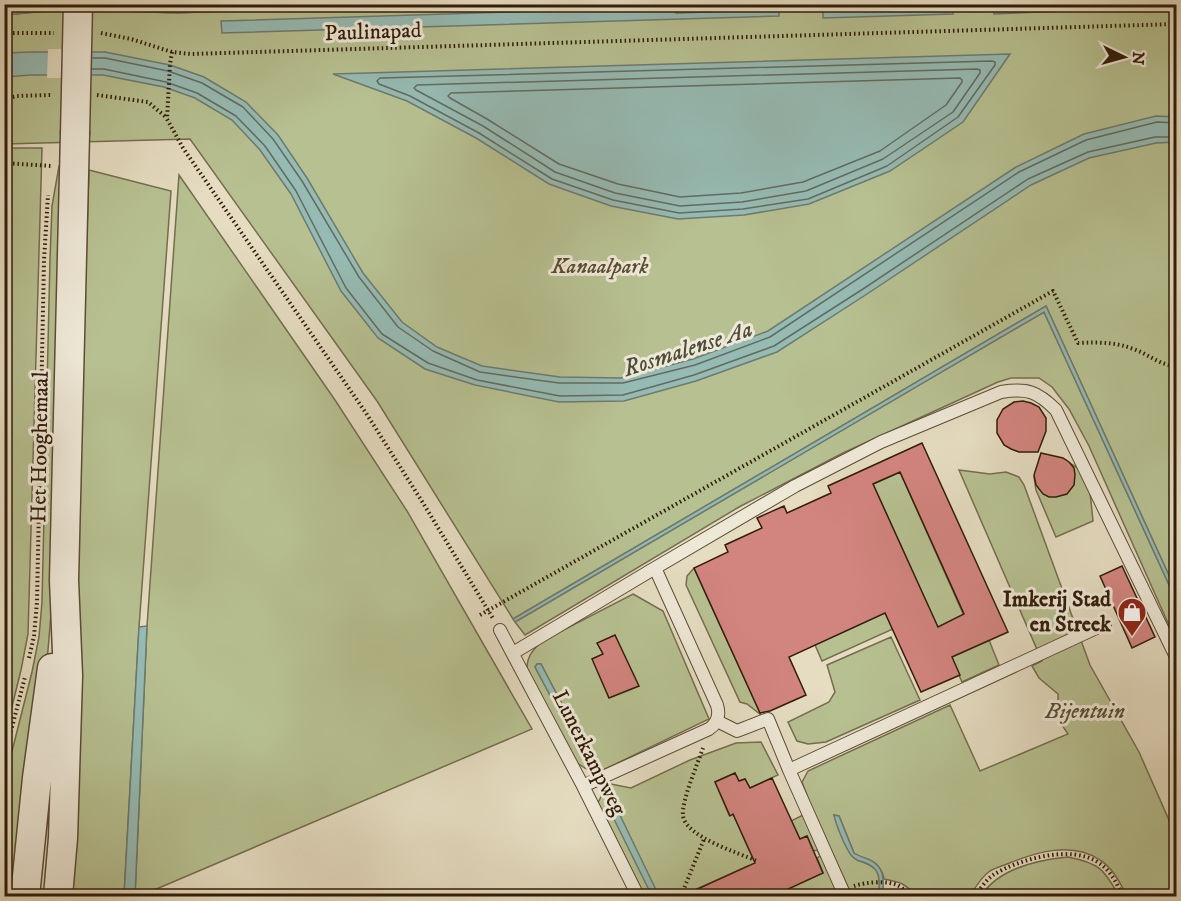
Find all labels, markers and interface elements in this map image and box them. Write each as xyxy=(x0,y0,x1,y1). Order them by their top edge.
street label: Paulinapad xyxy=(324,17,422,47)
north arrow xyxy=(1094,27,1154,87)
text: N xyxy=(1127,51,1148,66)
park label: Kanaalpark xyxy=(551,253,649,280)
water label: Rosmalense Aa xyxy=(619,314,756,384)
street label: Het Hooghemaal xyxy=(25,371,55,523)
place label: Imkerij Stad en Streek xyxy=(1003,586,1112,638)
shop icon: Imkerij Stad en Streek xyxy=(1116,596,1148,638)
street label: Lunerkampweg xyxy=(546,686,632,820)
park label: Bijentuin xyxy=(1044,698,1125,725)

